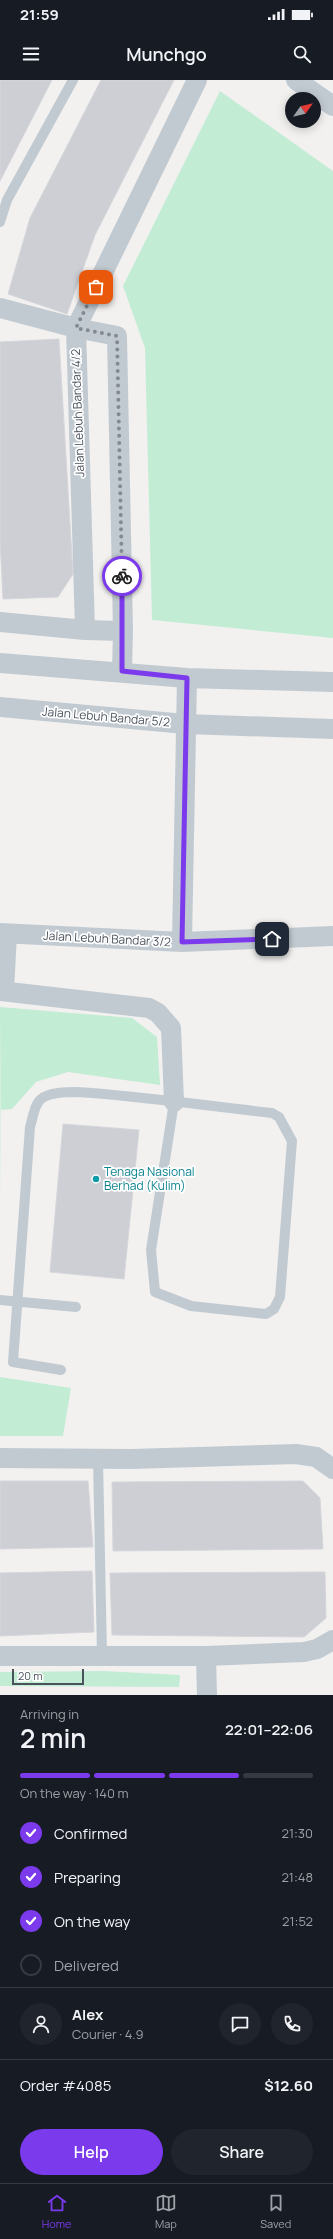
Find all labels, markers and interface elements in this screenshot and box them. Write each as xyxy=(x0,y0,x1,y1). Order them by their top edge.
text: 21:59 xyxy=(20,4,59,25)
text: Munchgo xyxy=(126,42,207,66)
icon: menu xyxy=(20,43,42,65)
icon: search xyxy=(291,43,313,65)
north arrow xyxy=(285,92,321,128)
map controls xyxy=(285,92,321,128)
pin xyxy=(79,270,113,304)
icon: bag xyxy=(85,276,107,298)
street label: Jalan Lebuh Bandar 4/2 xyxy=(67,348,88,477)
courier xyxy=(102,556,142,596)
icon: bike xyxy=(111,565,133,587)
street label: Jalan Lebuh Bandar 5/2 xyxy=(41,702,171,731)
pin xyxy=(255,922,289,956)
street label: Jalan Lebuh Bandar 3/2 xyxy=(43,927,171,950)
icon: home xyxy=(261,928,283,950)
place label: Tenaga Nasional Berhad (Kulim) xyxy=(104,1163,195,1194)
marker: Tenaga Nasional Berhad (Kulim) xyxy=(91,1174,101,1184)
scale bar xyxy=(12,1667,84,1686)
text: 20 m xyxy=(18,1668,43,1683)
text: Arriving in xyxy=(20,1705,79,1723)
text: 22:01–22:06 xyxy=(225,1719,313,1740)
text: 2 min xyxy=(20,1720,86,1756)
text: On the way · 140 m xyxy=(20,1784,129,1802)
icon: check xyxy=(20,1822,42,1844)
text: Confirmed xyxy=(54,1823,127,1844)
text: 21:30 xyxy=(282,1824,313,1842)
icon: check xyxy=(20,1866,42,1888)
text: Preparing xyxy=(54,1867,121,1888)
text: 21:48 xyxy=(281,1868,313,1886)
icon: check xyxy=(20,1910,42,1932)
text: On the way xyxy=(54,1911,130,1932)
text: 21:52 xyxy=(282,1912,313,1930)
text: Delivered xyxy=(54,1955,119,1976)
button: person xyxy=(20,2003,62,2045)
button: chat xyxy=(219,2003,261,2045)
button: phone xyxy=(271,2003,313,2045)
text: Alex xyxy=(72,2004,103,2025)
text: Courier · 4.9 xyxy=(72,2025,144,2043)
text: Order #4085 xyxy=(20,2075,111,2096)
text: $12.60 xyxy=(264,2075,313,2096)
button: Help xyxy=(20,2129,163,2175)
button: Share xyxy=(171,2129,313,2175)
tab: Home xyxy=(42,2192,71,2231)
tab: Map xyxy=(155,2192,177,2231)
tab: Saved xyxy=(260,2192,291,2231)

